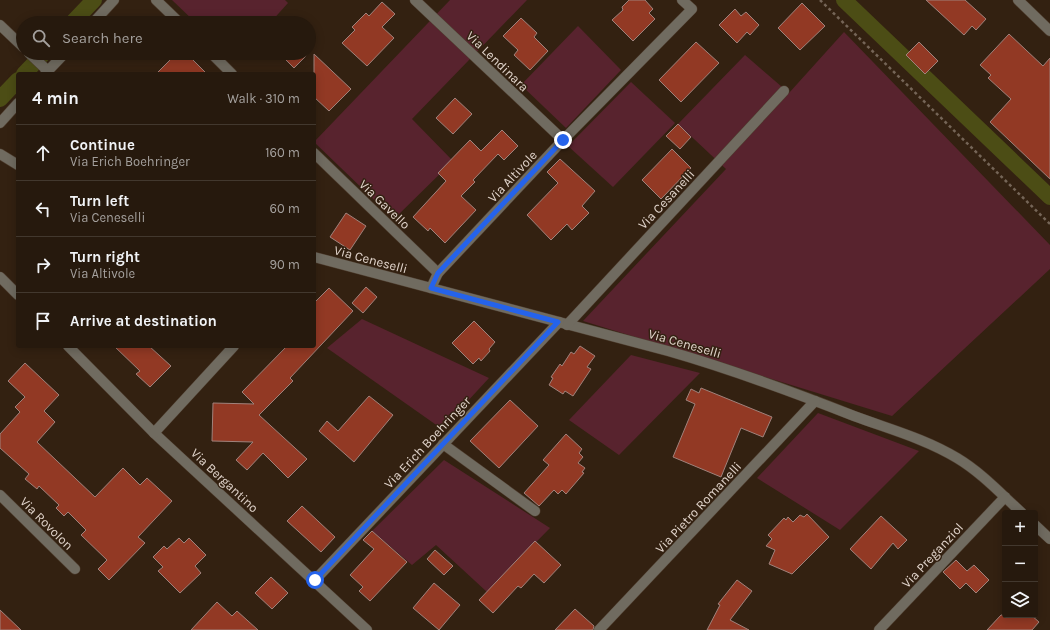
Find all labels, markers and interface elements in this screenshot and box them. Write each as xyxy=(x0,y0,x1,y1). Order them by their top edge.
search box xyxy=(16,16,316,60)
icon: search xyxy=(30,27,52,49)
street label: Via Lendinara xyxy=(464,28,532,95)
text: Search here xyxy=(62,29,143,47)
text: 4 min xyxy=(32,88,79,108)
text: Walk · 310 m xyxy=(227,91,300,106)
route end xyxy=(554,131,572,149)
text: Continue xyxy=(70,136,135,154)
icon: ahead xyxy=(32,142,54,164)
text: 160 m xyxy=(265,145,300,160)
street label: Via Altivole xyxy=(485,147,540,205)
text: Via Erich Boehringer xyxy=(70,154,190,169)
street label: Via Cesanelli xyxy=(635,167,698,232)
street label: Via Gavello xyxy=(356,177,413,232)
text: Turn left xyxy=(70,192,129,210)
icon: left xyxy=(32,198,54,220)
text: 60 m xyxy=(270,201,300,216)
text: Via Ceneselli xyxy=(70,210,145,225)
street label: Via Ceneselli xyxy=(333,242,409,276)
text: Turn right xyxy=(70,248,140,266)
icon: right xyxy=(32,254,54,276)
text: 90 m xyxy=(269,257,300,272)
text: Via Altivole xyxy=(70,266,135,281)
icon: arrive xyxy=(32,310,54,332)
text: Arrive at destination xyxy=(70,312,217,330)
street label: Via Ceneselli xyxy=(647,326,723,361)
street label: Via Erich Boehringer xyxy=(381,393,474,491)
street label: Via Bergantino xyxy=(188,445,261,515)
street label: Via Pietro Romanelli xyxy=(652,459,744,556)
street label: Via Rovolon xyxy=(17,494,76,553)
map controls xyxy=(1002,510,1038,618)
button: + xyxy=(1002,510,1038,546)
street label: Via Preganziol xyxy=(899,520,966,591)
button: − xyxy=(1002,546,1038,582)
route start xyxy=(306,571,324,589)
button: layers xyxy=(1002,582,1038,618)

